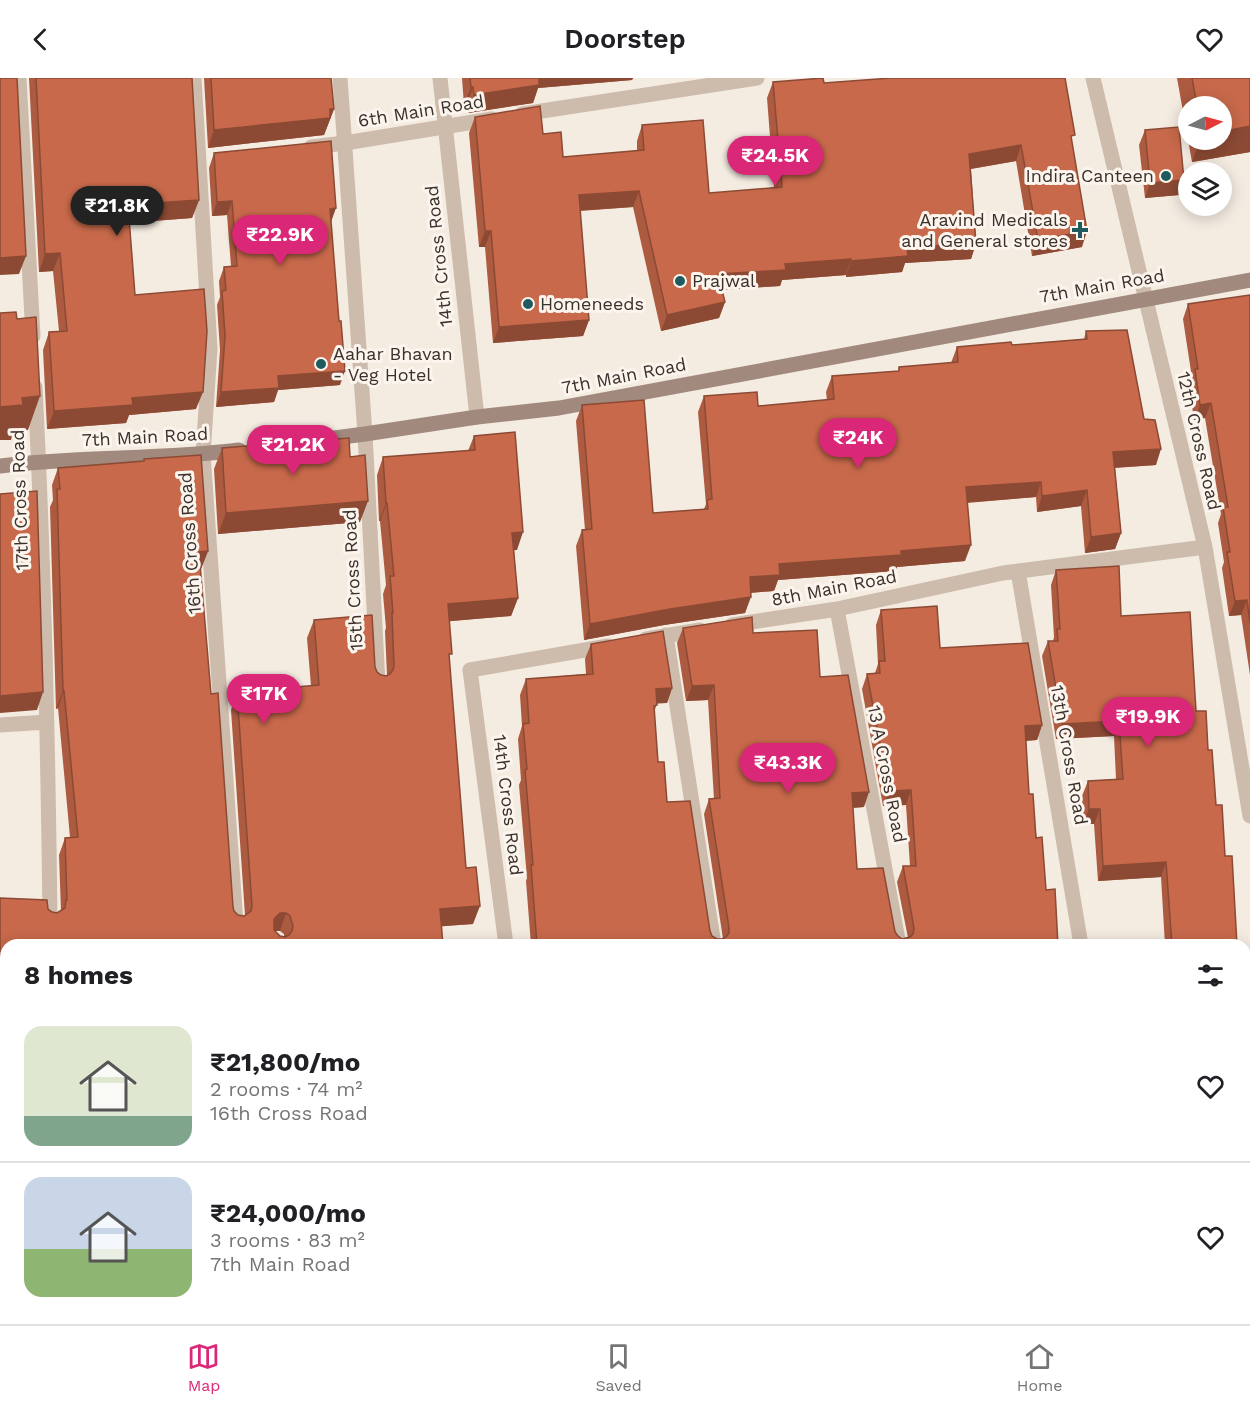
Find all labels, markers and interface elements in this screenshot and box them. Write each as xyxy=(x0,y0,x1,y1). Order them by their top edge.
icon: back xyxy=(24,23,57,56)
text: Doorstep xyxy=(564,23,686,55)
icon: heart xyxy=(1193,23,1226,56)
street label: 6th Main Road xyxy=(356,90,485,131)
north arrow xyxy=(1178,96,1232,150)
map controls xyxy=(1178,96,1232,216)
pin: ₹24.5K xyxy=(726,136,824,187)
text: ₹24.5K xyxy=(741,143,809,167)
button: layers xyxy=(1178,162,1232,216)
place label: Indira Canteen xyxy=(1026,165,1154,186)
marker: Indira Canteen xyxy=(1159,169,1173,183)
street label: 14th Cross Road xyxy=(421,184,456,328)
pin: ₹21.8K xyxy=(68,186,166,237)
text: ₹21.8K xyxy=(85,193,149,217)
place label: Aravind Medicals and General stores xyxy=(901,209,1068,251)
pin: ₹22.9K xyxy=(231,215,329,266)
text: ₹22.9K xyxy=(246,222,314,246)
marker: Aravind Medicals and General stores xyxy=(1073,223,1087,237)
street label: 7th Main Road xyxy=(1038,264,1166,307)
place label: Prajwal xyxy=(692,270,756,291)
marker: Prajwal xyxy=(673,274,687,288)
place label: Homeneeds xyxy=(540,293,644,314)
marker: Homeneeds xyxy=(521,297,535,311)
place label: Aahar Bhavan - Veg Hotel xyxy=(333,343,453,385)
street label: 7th Main Road xyxy=(560,353,688,398)
marker: Aahar Bhavan - Veg Hotel xyxy=(314,357,328,371)
street label: 12th Cross Road xyxy=(1173,370,1226,512)
pin: ₹24K xyxy=(822,418,894,469)
street label: 7th Main Road xyxy=(81,423,209,450)
pin: ₹21.2K xyxy=(244,425,342,476)
text: ₹24K xyxy=(833,425,883,449)
street label: 17th Cross Road xyxy=(7,429,32,571)
text: ₹21.2K xyxy=(261,432,325,456)
street label: 16th Cross Road xyxy=(174,471,205,615)
street label: 15th Cross Road xyxy=(338,509,367,651)
street label: 8th Main Road xyxy=(769,565,898,610)
pin: ₹17K xyxy=(228,674,300,725)
text: ₹17K xyxy=(241,681,287,705)
street label: 13th Cross Road xyxy=(1047,683,1092,826)
pin: ₹19.9K xyxy=(1099,697,1197,748)
street label: 13 A Cross Road xyxy=(864,703,911,844)
text: ₹19.9K xyxy=(1116,704,1180,728)
street label: 14th Cross Road xyxy=(489,733,528,877)
pin: ₹43.3K xyxy=(739,743,837,794)
text: ₹43.3K xyxy=(754,750,822,774)
icon: filters xyxy=(1194,959,1227,992)
text: 8 homes xyxy=(24,960,133,990)
text: ₹21,800/mo xyxy=(210,1047,360,1077)
icon: home xyxy=(72,1050,144,1122)
icon: heart xyxy=(1194,1070,1227,1103)
text: 2 rooms · 74 m² xyxy=(210,1077,363,1101)
text: 16th Cross Road xyxy=(210,1101,368,1125)
text: ₹24,000/mo xyxy=(210,1198,366,1228)
icon: home xyxy=(72,1201,144,1273)
icon: heart xyxy=(1194,1221,1227,1254)
text: 3 rooms · 83 m² xyxy=(210,1228,365,1252)
text: 7th Main Road xyxy=(210,1252,350,1276)
tab: Map xyxy=(187,1340,220,1395)
tab: Saved xyxy=(595,1340,642,1395)
tab: Home xyxy=(1017,1340,1063,1395)

